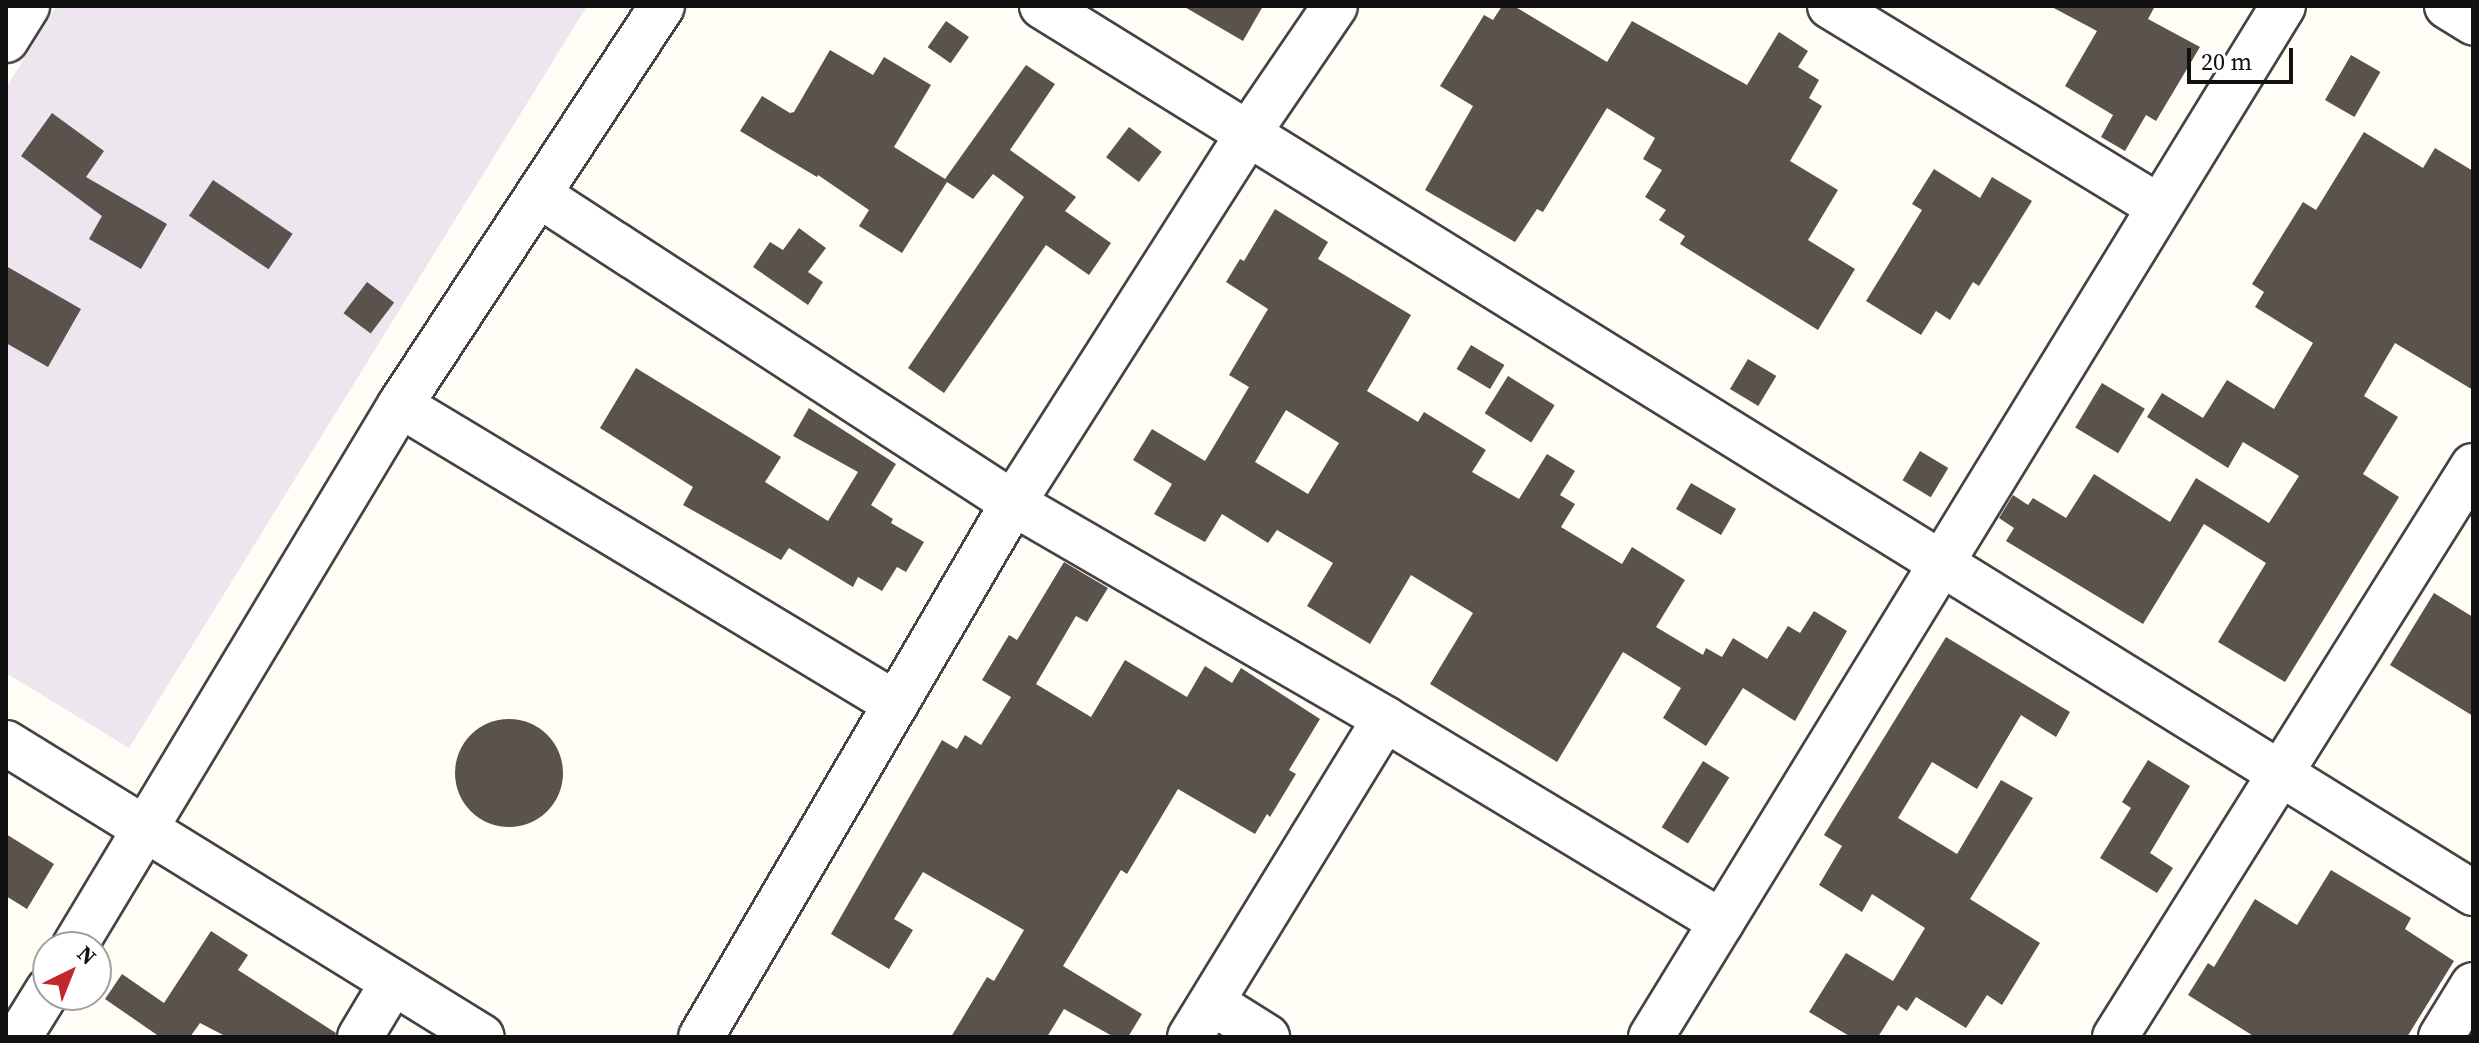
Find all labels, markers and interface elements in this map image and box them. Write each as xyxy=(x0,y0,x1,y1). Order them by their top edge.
scale bar xyxy=(2191,32,2297,82)
text: 20 m xyxy=(2201,45,2252,78)
north arrow xyxy=(32,931,112,1011)
text: N xyxy=(71,938,103,971)

